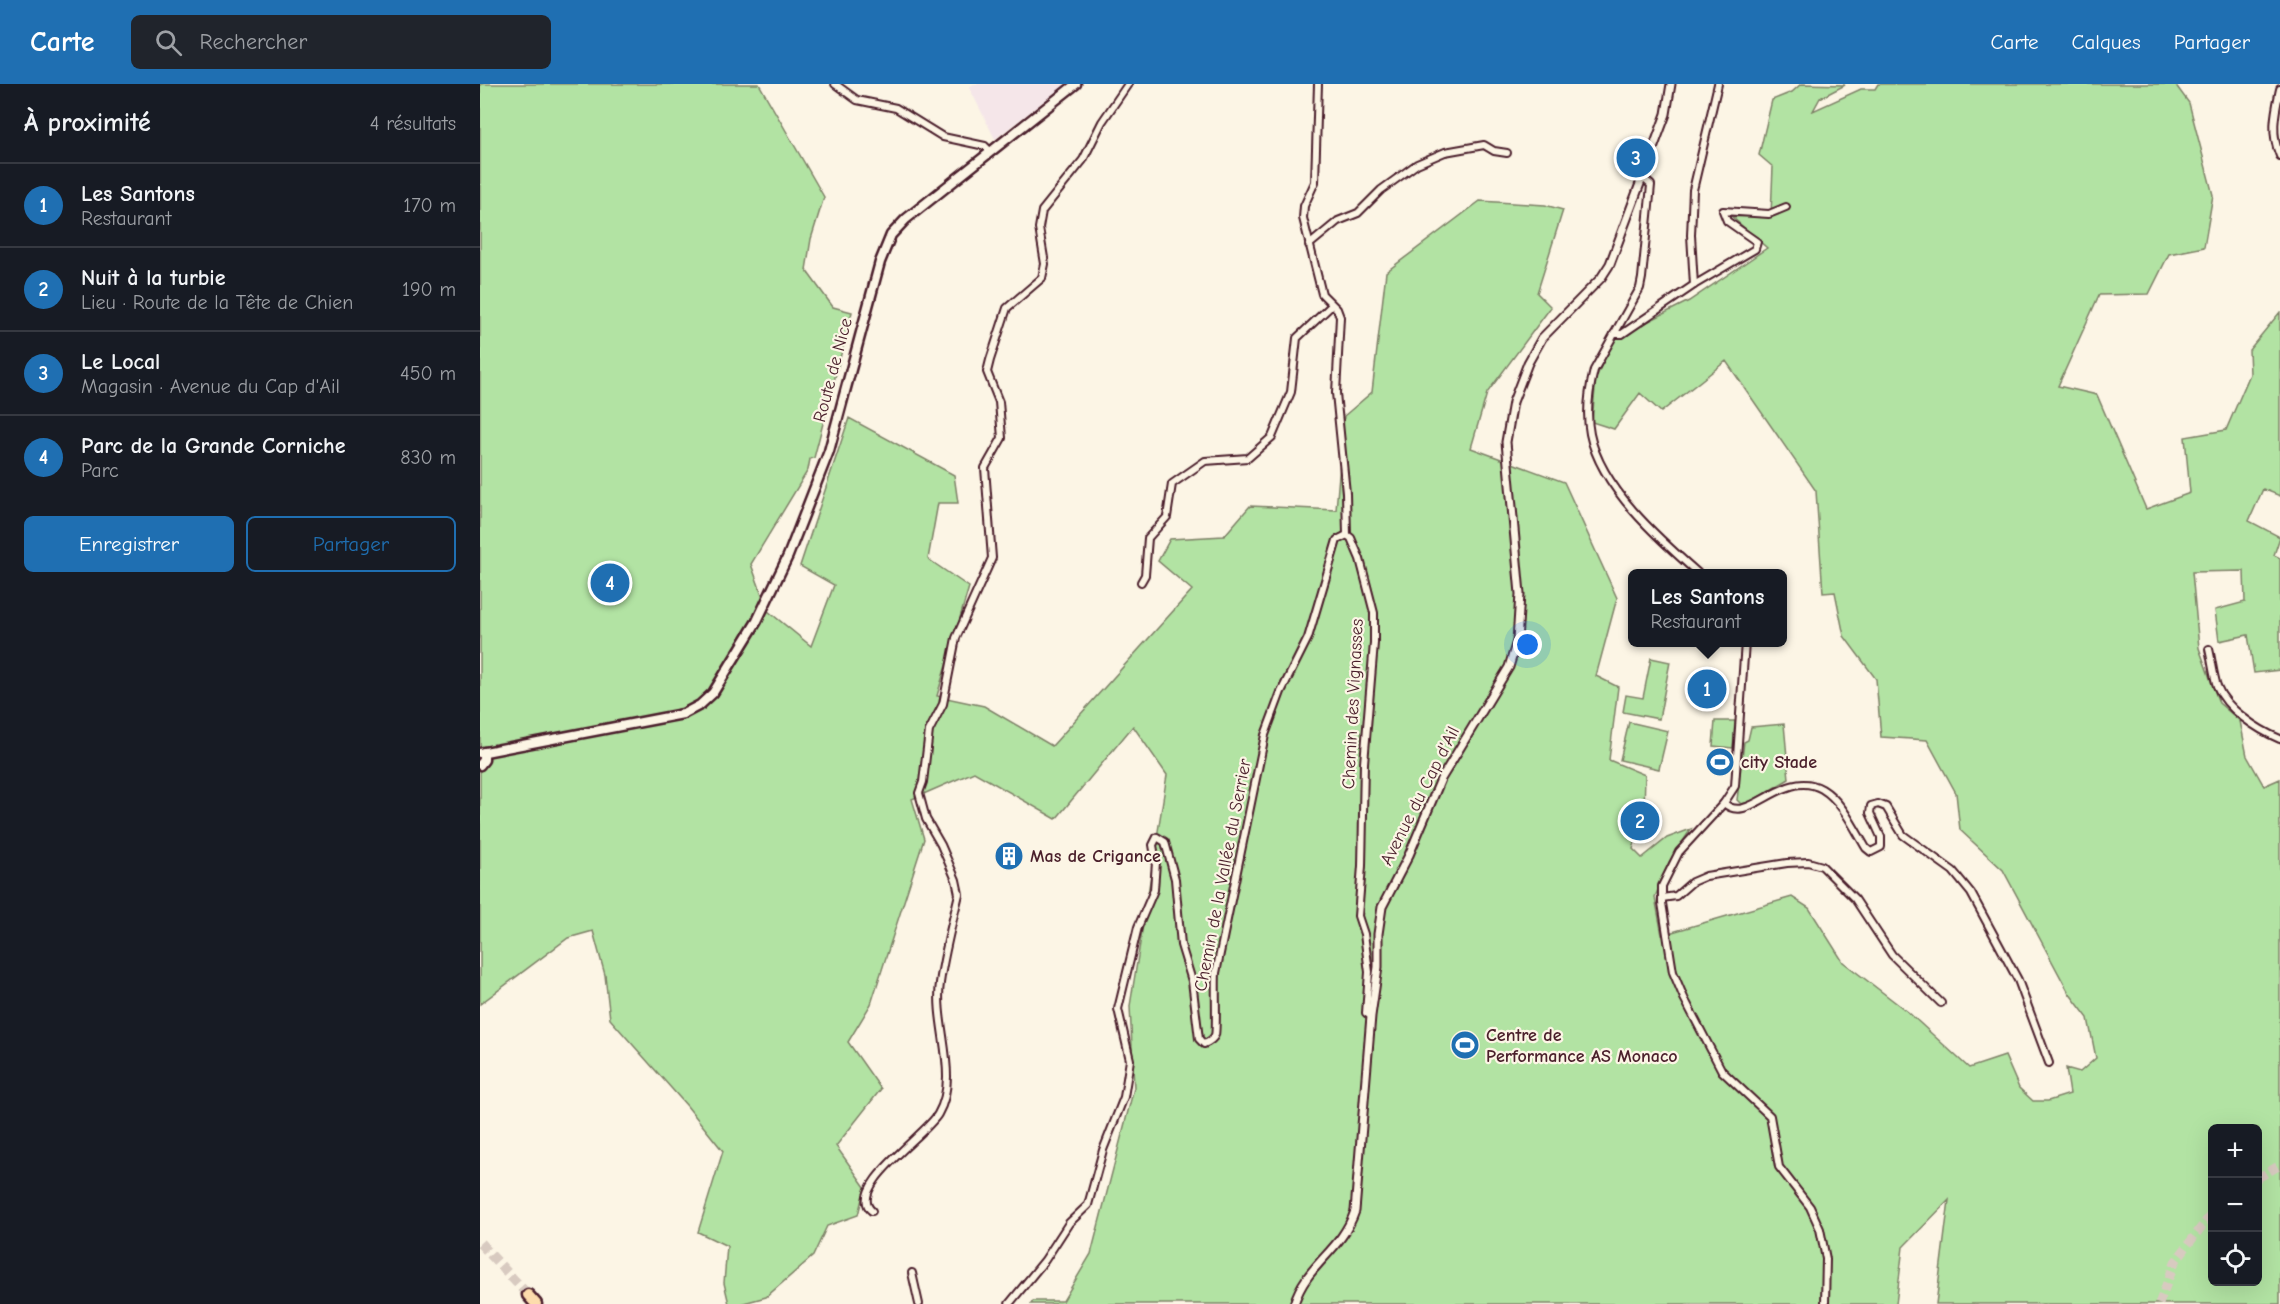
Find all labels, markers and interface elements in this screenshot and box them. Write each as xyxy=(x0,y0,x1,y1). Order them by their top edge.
search box xyxy=(131,15,551,69)
text: Carte xyxy=(30,26,95,58)
icon: search xyxy=(152,26,185,59)
text: Rechercher xyxy=(200,29,307,55)
text: Carte xyxy=(1991,30,2039,54)
text: Calques xyxy=(2072,30,2141,54)
text: Partager xyxy=(2174,30,2250,54)
text: À proximité xyxy=(24,108,151,138)
text: 4 résultats xyxy=(370,112,456,135)
pin: 3 xyxy=(1616,136,1656,181)
text: Les Santons xyxy=(81,181,195,207)
text: 1 xyxy=(40,194,47,217)
text: 170 m xyxy=(403,194,456,217)
text: Restaurant xyxy=(81,207,171,230)
text: Nuit à la turbie xyxy=(81,265,226,291)
text: 2 xyxy=(39,278,48,301)
text: 190 m xyxy=(402,278,456,301)
text: Lieu · Route de la Tête de Chien xyxy=(81,291,353,314)
street label: Route de Nice xyxy=(809,316,857,424)
text: Le Local xyxy=(81,349,160,375)
text: 3 xyxy=(39,362,48,385)
text: 450 m xyxy=(400,362,456,385)
text: Magasin · Avenue du Cap d'Ail xyxy=(81,375,340,398)
text: Parc de la Grande Corniche xyxy=(81,433,346,459)
text: 4 xyxy=(39,446,48,469)
text: 830 m xyxy=(400,446,456,469)
text: Parc xyxy=(81,459,119,482)
button: Enregistrer xyxy=(24,516,234,572)
button: Partager xyxy=(246,516,456,572)
pin: 4 xyxy=(590,560,630,606)
popup xyxy=(1628,569,1787,647)
text: Les Santons xyxy=(1651,584,1764,610)
text: Restaurant xyxy=(1651,610,1741,633)
street label: Chemin des Vignasses xyxy=(1338,618,1368,790)
your location xyxy=(1513,630,1542,659)
pin: 1 xyxy=(1688,666,1726,712)
street label: Avenue du Cap d'Ail xyxy=(1376,723,1464,869)
sports icon: city Stade xyxy=(1704,746,1736,778)
place label: city Stade xyxy=(1741,752,1817,773)
street label: Chemin de la Vallée du Serrier xyxy=(1190,756,1256,993)
pin: 2 xyxy=(1620,798,1660,844)
building icon: Mas de Crigance xyxy=(993,840,1025,872)
place label: Mas de Crigance xyxy=(1030,846,1161,867)
place label: Centre de Performance AS Monaco xyxy=(1486,1025,1678,1067)
sports icon: Centre de Performance AS Monaco xyxy=(1449,1029,1481,1061)
map controls xyxy=(2208,1124,2262,1286)
button: + xyxy=(2208,1124,2262,1178)
button: − xyxy=(2208,1178,2262,1232)
button: locate xyxy=(2208,1232,2262,1286)

